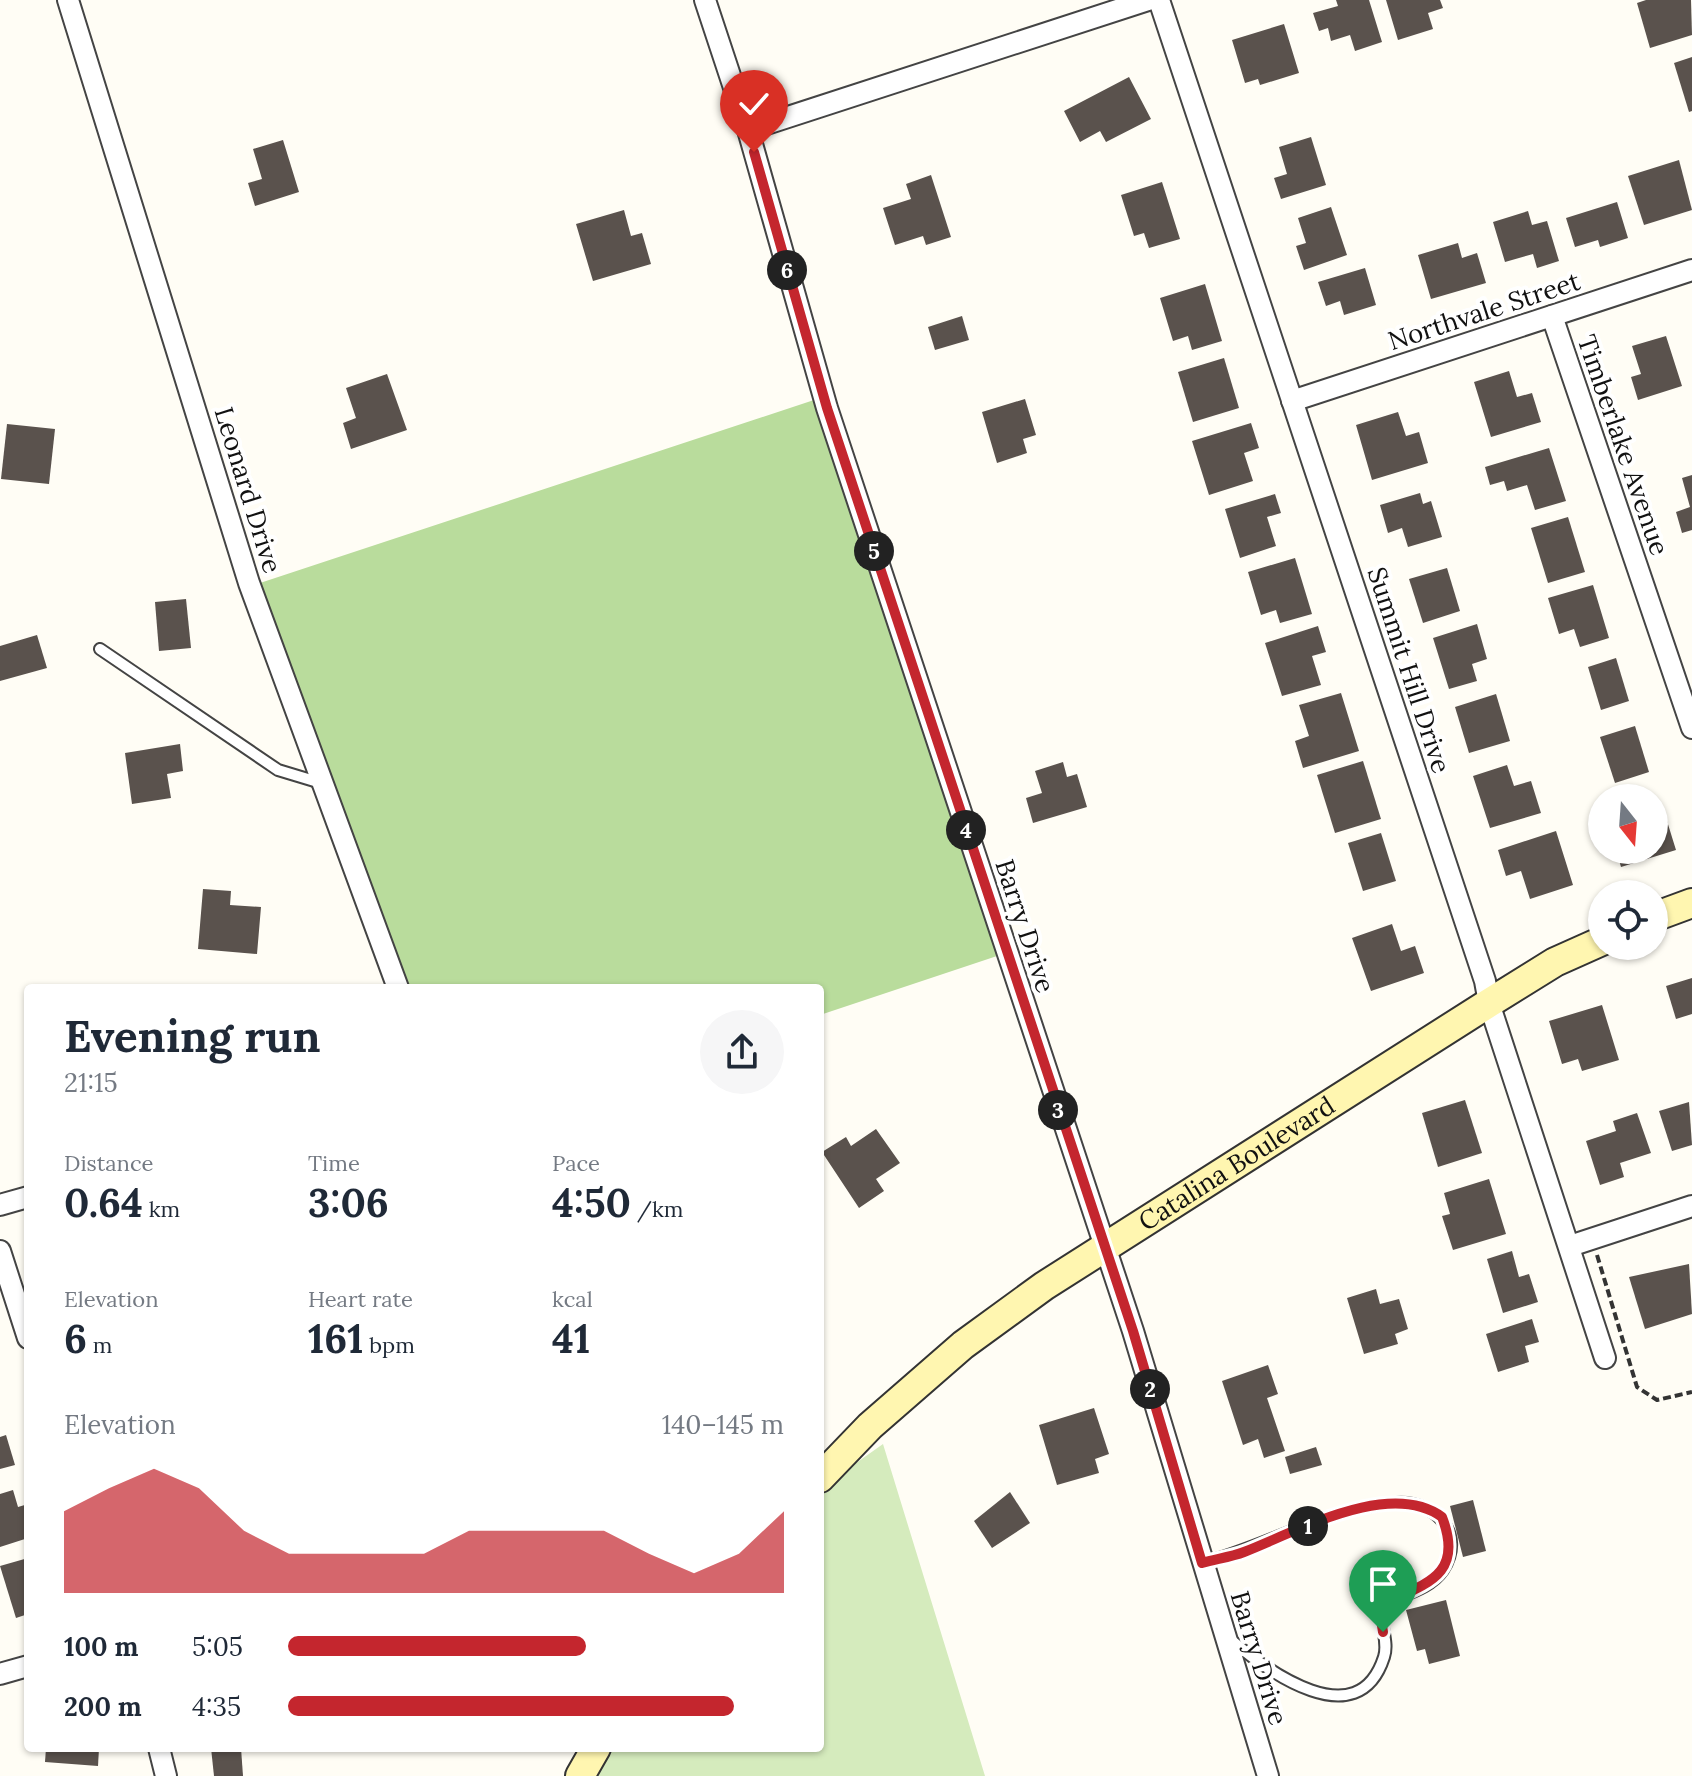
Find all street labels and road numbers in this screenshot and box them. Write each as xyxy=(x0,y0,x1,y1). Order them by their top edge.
street label: Northvale Street xyxy=(1384,264,1584,357)
street label: Timberlake Avenue xyxy=(1570,330,1677,559)
street label: Leonard Drive xyxy=(208,403,289,577)
street label: Summit Hill Drive xyxy=(1361,563,1458,777)
street label: Barry Drive xyxy=(988,855,1063,997)
street label: Catalina Boulevard xyxy=(1132,1088,1341,1238)
street label: Barry Drive xyxy=(1224,1587,1295,1729)

